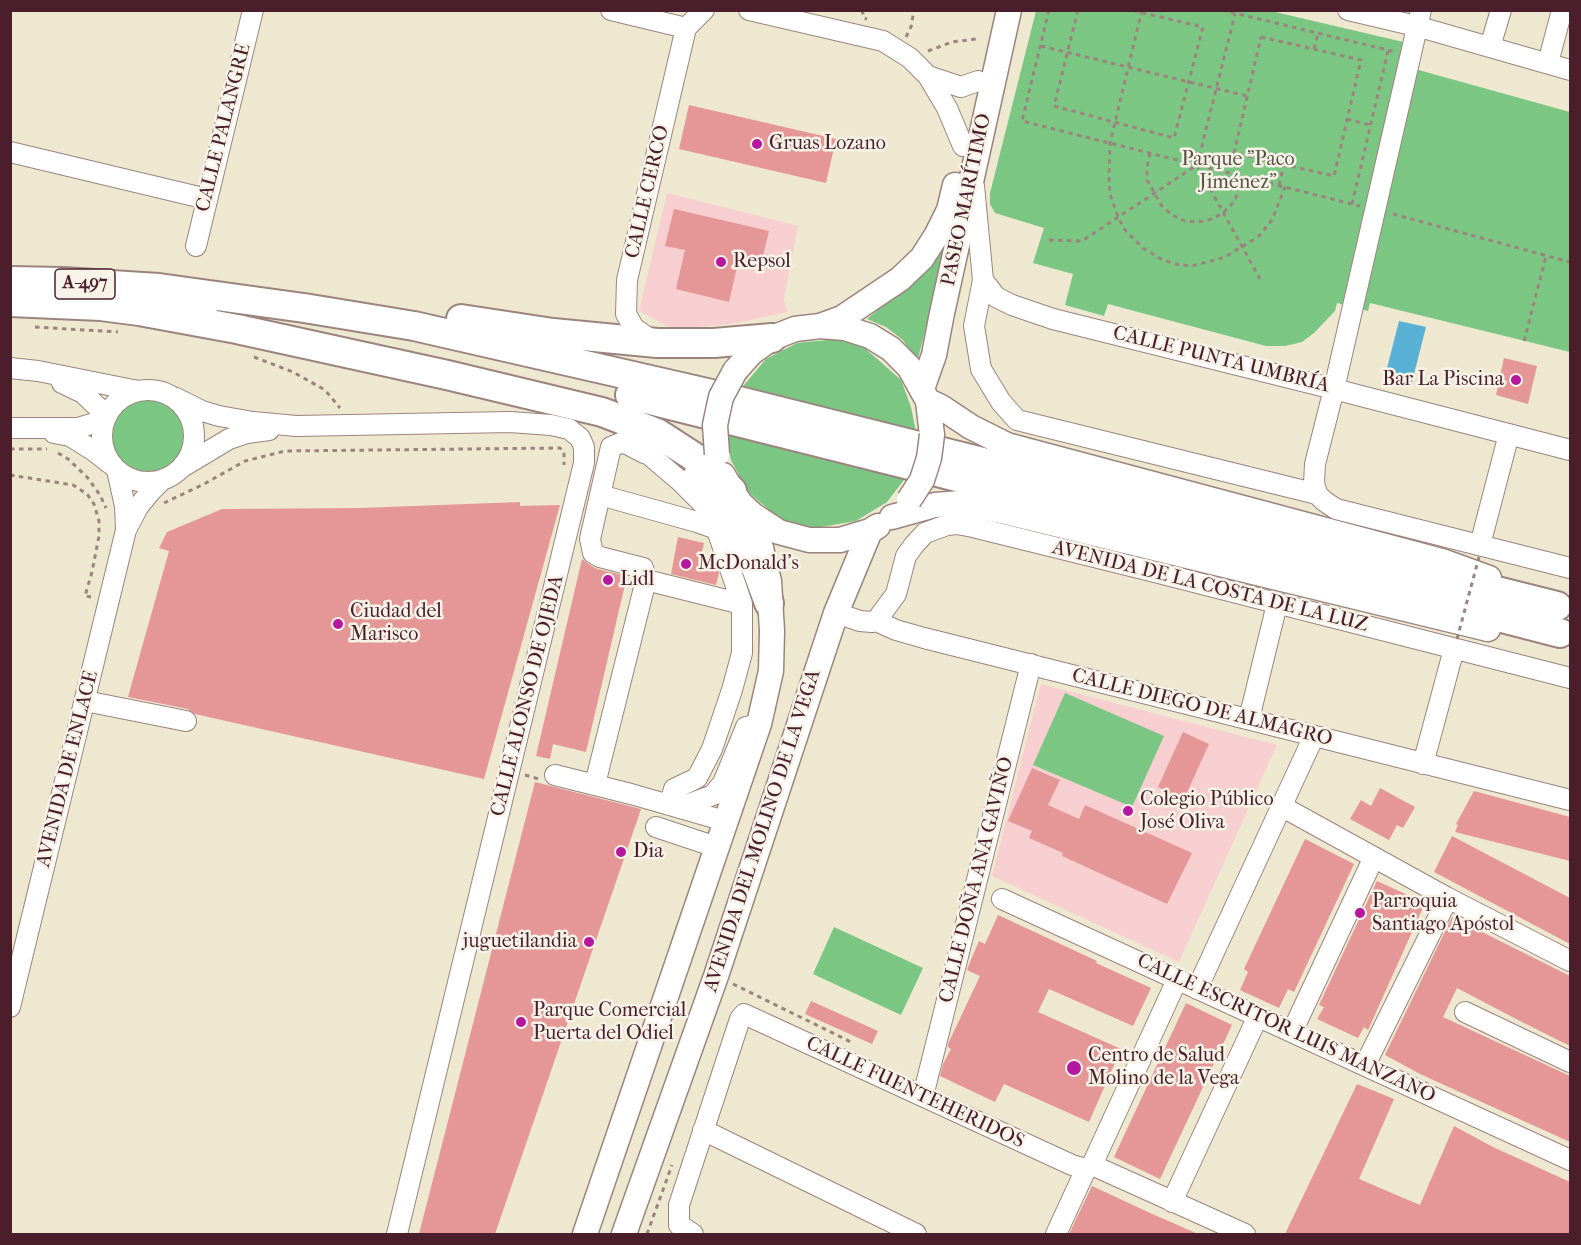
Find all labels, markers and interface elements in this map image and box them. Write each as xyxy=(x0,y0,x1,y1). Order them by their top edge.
street label: CALLE PALANGRE xyxy=(191,41,257,215)
street label: PASEO MARÍTIMO xyxy=(937,112,997,288)
street label: CALLE CERCO xyxy=(621,123,675,261)
place label: Gruas Lozano xyxy=(769,132,886,156)
marker: Gruas Lozano xyxy=(750,137,764,151)
park label: Parque "Paco Jiménez" xyxy=(1181,148,1295,195)
place label: Repsol xyxy=(733,250,791,274)
marker: Repsol xyxy=(714,255,728,269)
road number: A-497 xyxy=(55,269,115,299)
street label: CALLE PUNTA UMBRÍA xyxy=(1110,321,1332,399)
place label: Bar La Piscina xyxy=(1382,368,1504,392)
marker: Bar La Piscina xyxy=(1509,373,1523,387)
street label: AVENIDA DE LA COSTA DE LA LUZ xyxy=(1049,536,1371,638)
place label: McDonald's xyxy=(698,552,799,576)
marker: McDonald's xyxy=(679,557,693,571)
place label: Lidl xyxy=(620,568,654,592)
street label: CALLE ALONSO DE OJEDA xyxy=(486,573,570,819)
marker: Lidl xyxy=(601,573,615,587)
place label: Ciudad del Marisco xyxy=(350,600,442,647)
marker: Ciudad del Marisco xyxy=(331,617,345,631)
street label: CALLE DIEGO DE ALMAGRO xyxy=(1069,664,1335,752)
street label: AVENIDA DEL MOLINO DE LA VEGA xyxy=(699,667,827,995)
street label: AVENIDA DE ENLACE xyxy=(32,668,104,870)
street label: CALLE DOÑA ANA GAVIÑO xyxy=(935,755,1019,1005)
place label: Colegio Público José Oliva xyxy=(1140,788,1274,835)
marker: Colegio Público José Oliva xyxy=(1121,804,1135,818)
place label: Dia xyxy=(633,840,663,864)
marker: Dia xyxy=(614,845,628,859)
place label: Parroquia Santiago Apóstol xyxy=(1372,890,1514,937)
marker: Parroquia Santiago Apóstol xyxy=(1353,906,1367,920)
place label: juguetilandia xyxy=(463,930,577,954)
marker: juguetilandia xyxy=(582,935,596,949)
street label: CALLE ESCRITOR LUIS MANZANO xyxy=(1133,949,1439,1109)
place label: Parque Comercial Puerta del Odiel xyxy=(533,999,686,1046)
marker: Parque Comercial Puerta del Odiel xyxy=(514,1015,528,1029)
street label: CALLE FUENTEHERIDOS xyxy=(802,1032,1028,1154)
place label: Centro de Salud Molino de la Vega xyxy=(1088,1044,1239,1091)
marker: Centro de Salud Molino de la Vega xyxy=(1065,1059,1083,1077)

